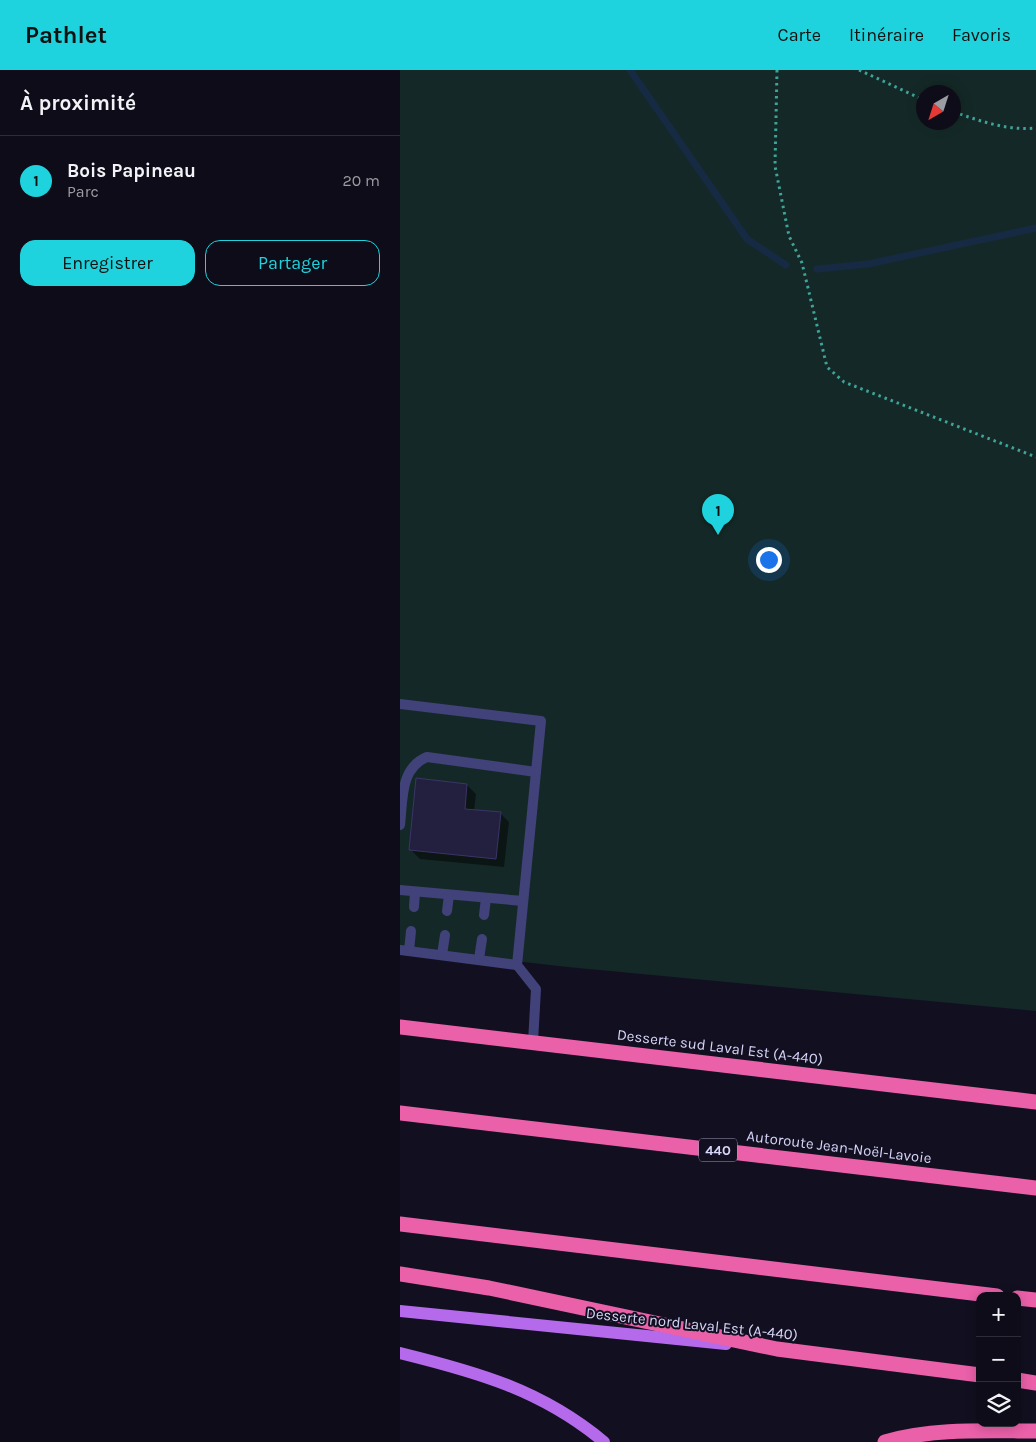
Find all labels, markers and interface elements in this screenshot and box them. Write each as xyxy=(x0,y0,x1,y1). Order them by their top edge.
text: Pathlet xyxy=(25,21,107,49)
text: Carte xyxy=(778,24,821,46)
text: Itinéraire xyxy=(849,24,924,46)
text: Favoris xyxy=(952,24,1011,46)
north arrow xyxy=(916,85,961,130)
text: À proximité xyxy=(20,91,136,115)
text: Bois Papineau xyxy=(67,160,196,182)
text: 1 xyxy=(33,171,39,190)
text: 20 m xyxy=(342,171,380,190)
text: Parc xyxy=(67,182,99,201)
button: Enregistrer xyxy=(20,240,195,286)
button: Partager xyxy=(205,240,380,286)
pin: 1 xyxy=(702,494,734,535)
your location xyxy=(756,547,782,573)
street label: Desserte sud Laval Est (A-440) xyxy=(616,1025,824,1069)
street label: Autoroute Jean-Noël-Lavoie xyxy=(746,1127,932,1167)
road number: 440 xyxy=(699,1138,737,1162)
map controls xyxy=(976,1292,1021,1427)
button: + xyxy=(976,1292,1021,1337)
street label: Desserte nord Laval Est (A-440) xyxy=(585,1304,799,1344)
button: − xyxy=(976,1337,1021,1382)
button: layers xyxy=(976,1382,1021,1427)

